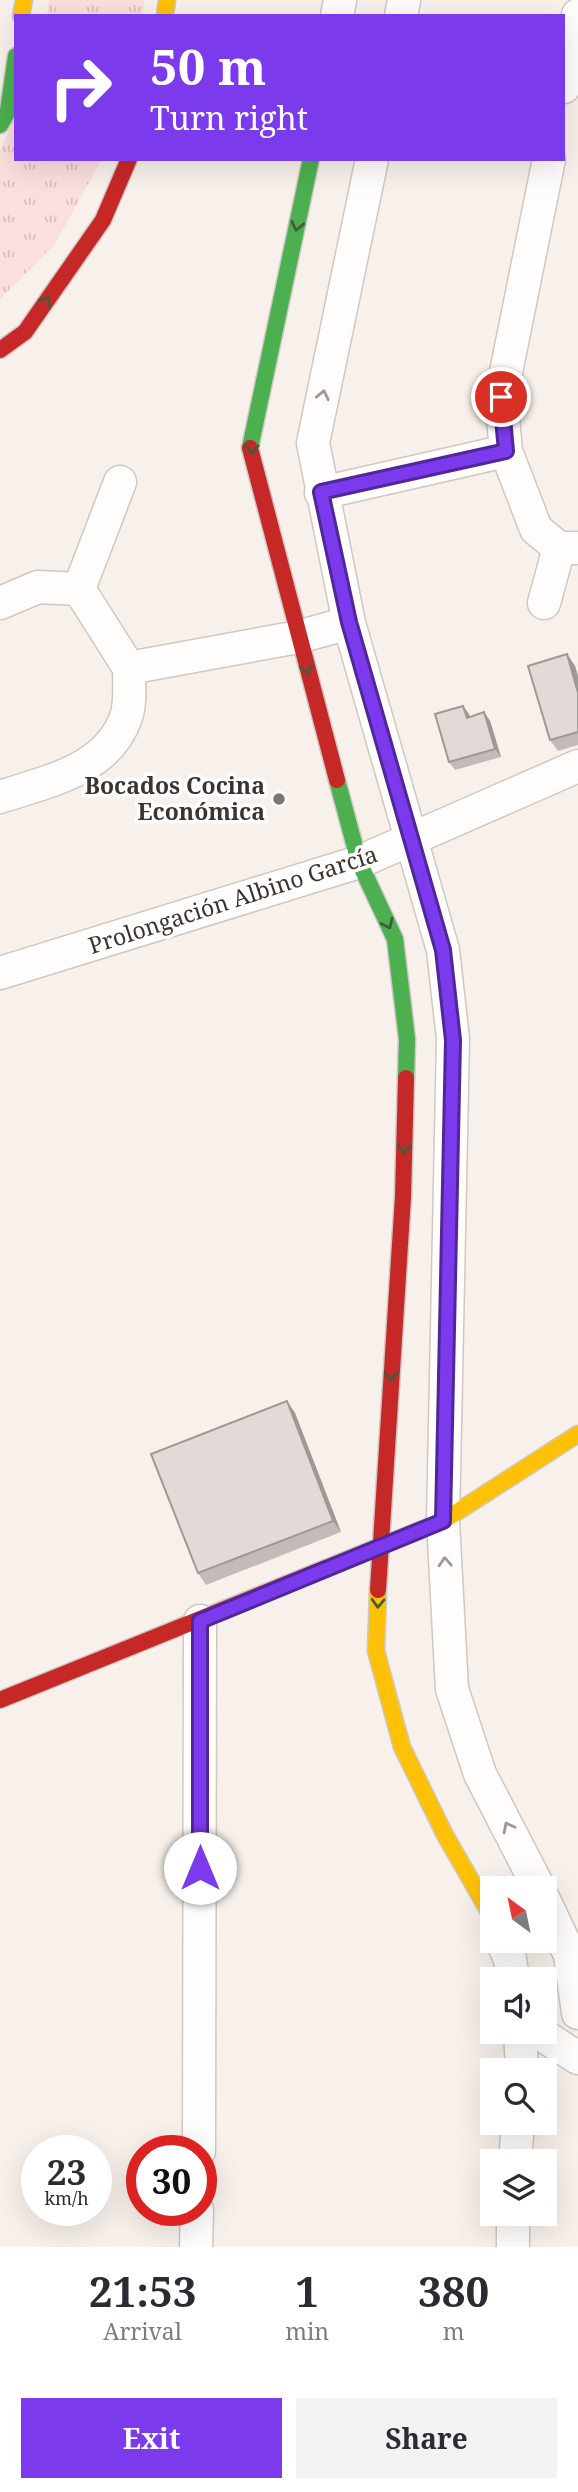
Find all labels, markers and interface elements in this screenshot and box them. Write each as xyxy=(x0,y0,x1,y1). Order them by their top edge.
text: 50 m xyxy=(150,33,266,99)
icon: right xyxy=(35,42,126,133)
text: Turn right xyxy=(150,96,308,139)
one-way arrow xyxy=(291,220,306,232)
one-way arrow xyxy=(38,296,50,309)
pin xyxy=(471,367,531,427)
icon: arrive xyxy=(482,378,520,416)
one-way arrow xyxy=(314,389,329,401)
one-way arrow xyxy=(245,444,260,455)
one-way arrow xyxy=(298,663,313,675)
place label: Bocados Cocina Económica xyxy=(85,769,265,827)
marker: Bocados Cocina Económica xyxy=(271,791,287,807)
street label: Prolongación Albino García xyxy=(84,837,381,961)
one-way arrow xyxy=(380,917,394,929)
one-way arrow xyxy=(397,1144,412,1155)
one-way arrow xyxy=(384,1371,399,1382)
one-way arrow xyxy=(438,1556,453,1567)
one-way arrow xyxy=(370,1598,385,1609)
one-way arrow xyxy=(503,1822,516,1834)
position arrow xyxy=(163,1831,237,1905)
north arrow xyxy=(480,1876,556,1953)
map controls xyxy=(480,1876,557,2226)
button: sound xyxy=(480,1967,557,2044)
button: search xyxy=(480,2058,557,2135)
speed limit sign: 30 xyxy=(126,2135,217,2226)
text: 23 xyxy=(47,2148,86,2195)
button: layers xyxy=(480,2149,557,2226)
text: km/h xyxy=(44,2186,89,2210)
text: 21:53 xyxy=(89,2262,196,2319)
text: 1 xyxy=(295,2262,319,2319)
text: 380 xyxy=(418,2262,489,2319)
text: Arrival xyxy=(103,2315,182,2347)
text: min xyxy=(285,2315,329,2347)
text: m xyxy=(443,2315,464,2347)
button: Exit xyxy=(21,2398,282,2478)
button: Share xyxy=(296,2398,557,2478)

